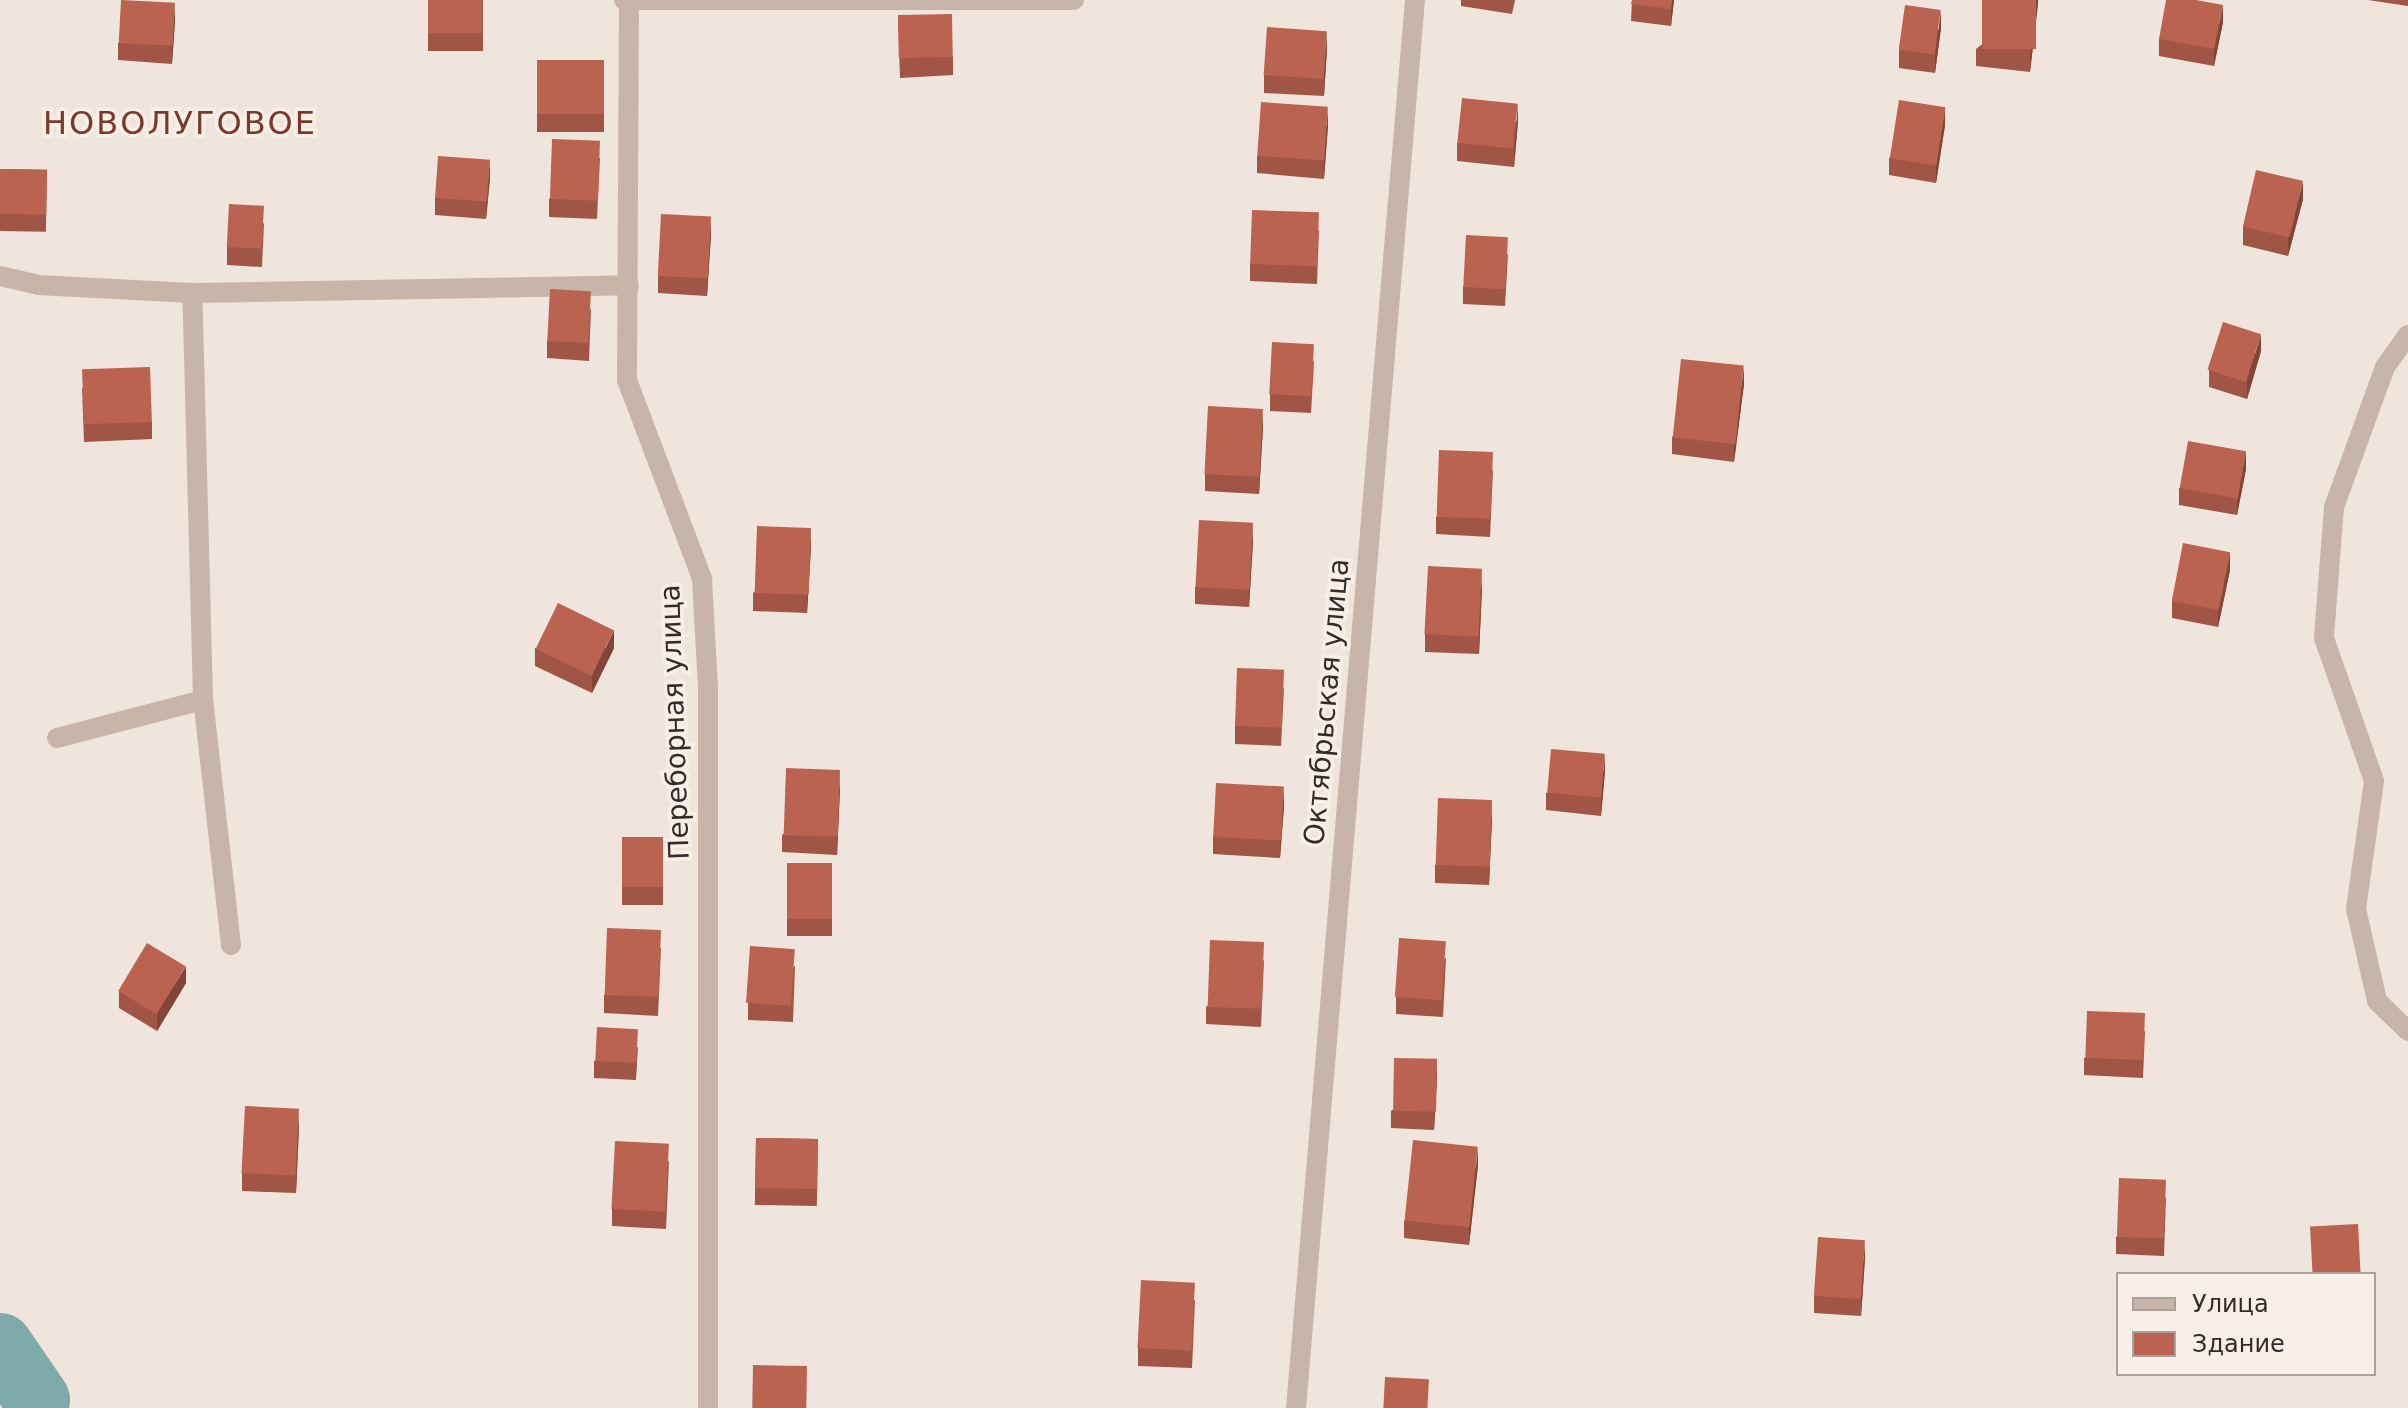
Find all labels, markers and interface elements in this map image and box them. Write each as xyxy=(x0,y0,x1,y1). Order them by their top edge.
district label: НОВОЛУГОВОЕ xyxy=(43,104,317,142)
street label: Октябрьская улица xyxy=(1298,557,1356,847)
street label: Переборная улица xyxy=(653,584,697,860)
legend xyxy=(2116,1272,2376,1376)
text: Улица xyxy=(2192,1290,2269,1318)
text: Здание xyxy=(2192,1330,2285,1358)

